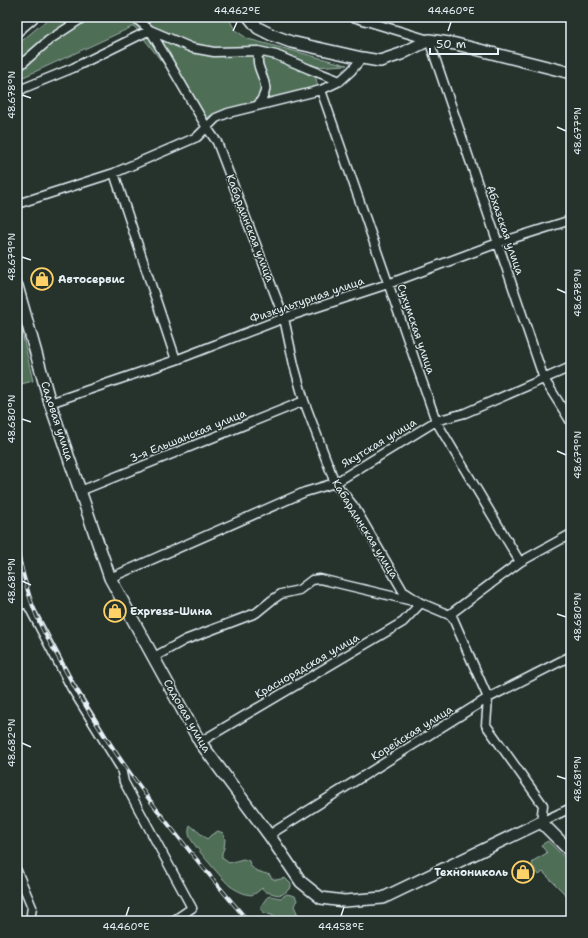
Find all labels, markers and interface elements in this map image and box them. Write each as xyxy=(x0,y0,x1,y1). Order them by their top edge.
text: 44.462°E xyxy=(214,4,260,17)
text: 44.460°E xyxy=(428,4,474,17)
scale bar xyxy=(430,30,498,56)
text: 50 m xyxy=(436,36,466,52)
text: 48.678°N xyxy=(5,71,18,119)
text: 48.677°N xyxy=(571,107,584,155)
street label: Кабардинская улица xyxy=(223,172,278,284)
street label: Абхазская улица xyxy=(483,183,527,277)
text: 48.679°N xyxy=(5,233,18,281)
shop icon: Автосервис xyxy=(29,266,55,292)
text: 48.678°N xyxy=(571,269,584,317)
place label: Автосервис xyxy=(58,272,125,287)
street label: Физкультурная улица xyxy=(248,273,366,327)
street label: Сухумская улица xyxy=(394,282,438,376)
street label: Садовая улица xyxy=(37,379,77,463)
text: 48.680°N xyxy=(5,395,18,443)
street label: 3-я Ельшанская улица xyxy=(128,406,249,466)
street label: Якутская улица xyxy=(339,415,419,471)
text: 48.679°N xyxy=(571,431,584,479)
street label: Кабардинская улица xyxy=(328,477,402,582)
text: 48.681°N xyxy=(5,558,18,604)
text: 48.680°N xyxy=(571,593,584,641)
shop icon: Express-Шина xyxy=(102,598,128,624)
place label: Express-Шина xyxy=(130,604,213,619)
street label: Краснорядская улица xyxy=(252,630,362,702)
street label: Садовая улица xyxy=(160,676,214,756)
street label: Корейская улица xyxy=(368,702,456,764)
text: 48.682°N xyxy=(5,719,18,767)
text: 48.681°N xyxy=(571,756,584,802)
shop icon: Технониколь xyxy=(510,859,536,885)
place label: Технониколь xyxy=(434,865,508,880)
text: 44.460°E xyxy=(103,920,149,933)
text: 44.458°E xyxy=(318,920,364,933)

